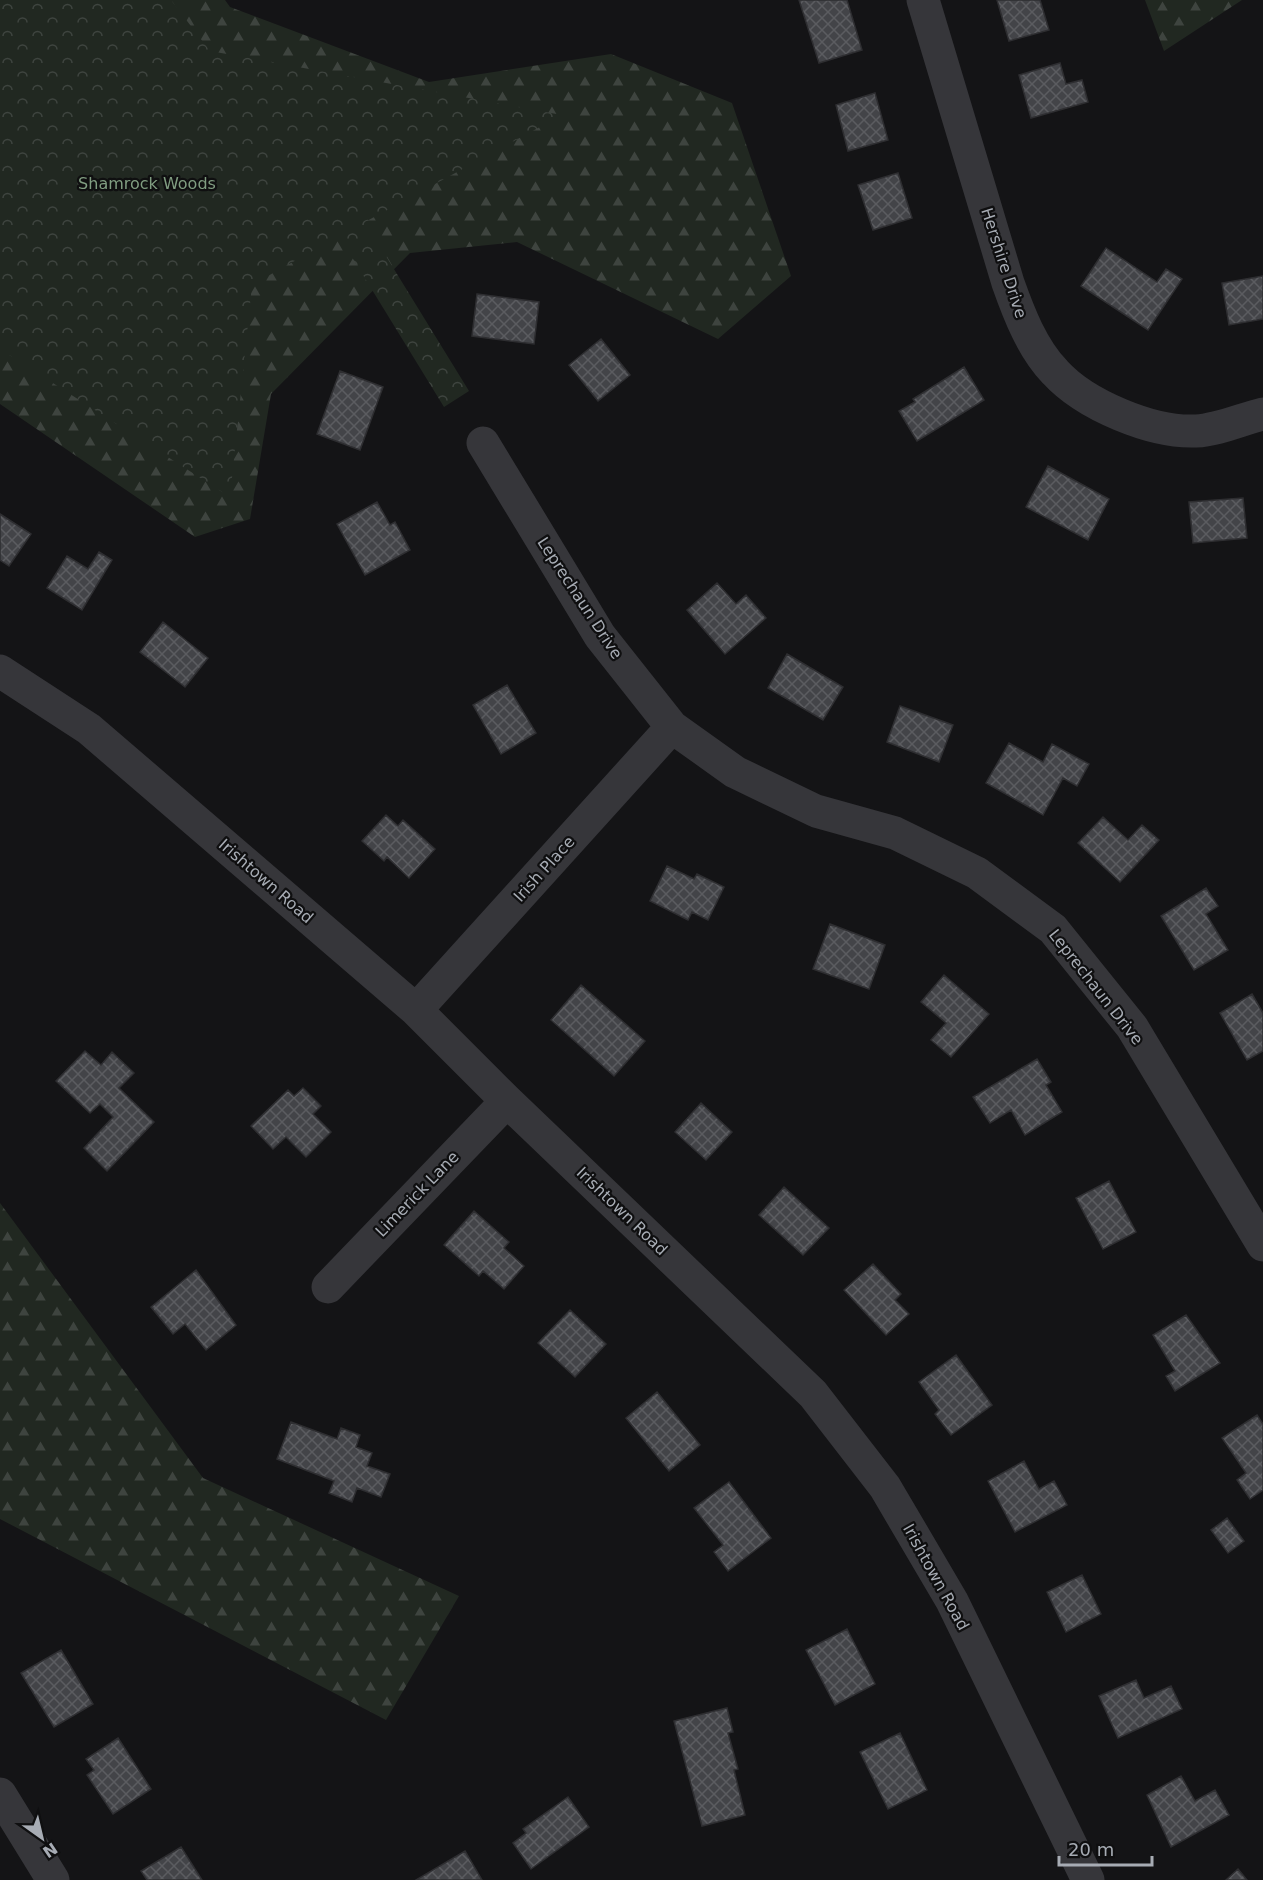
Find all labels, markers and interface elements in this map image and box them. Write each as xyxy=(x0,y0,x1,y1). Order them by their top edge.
park label: Shamrock Woods xyxy=(78,174,216,193)
street label: Hershire Drive xyxy=(977,205,1031,321)
street label: Leprechaun Drive xyxy=(534,534,626,662)
street label: Irish Place xyxy=(510,832,578,906)
street label: Irishtown Road xyxy=(215,835,317,927)
street label: Leprechaun Drive xyxy=(1045,925,1147,1049)
street label: Limerick Lane xyxy=(371,1147,463,1241)
street label: Irishtown Road xyxy=(573,1163,671,1259)
street label: Irishtown Road xyxy=(899,1520,973,1634)
north arrow xyxy=(12,1808,72,1868)
scale bar xyxy=(1059,1829,1152,1867)
text: N xyxy=(39,1838,61,1862)
text: 20 m xyxy=(1068,1839,1114,1860)

